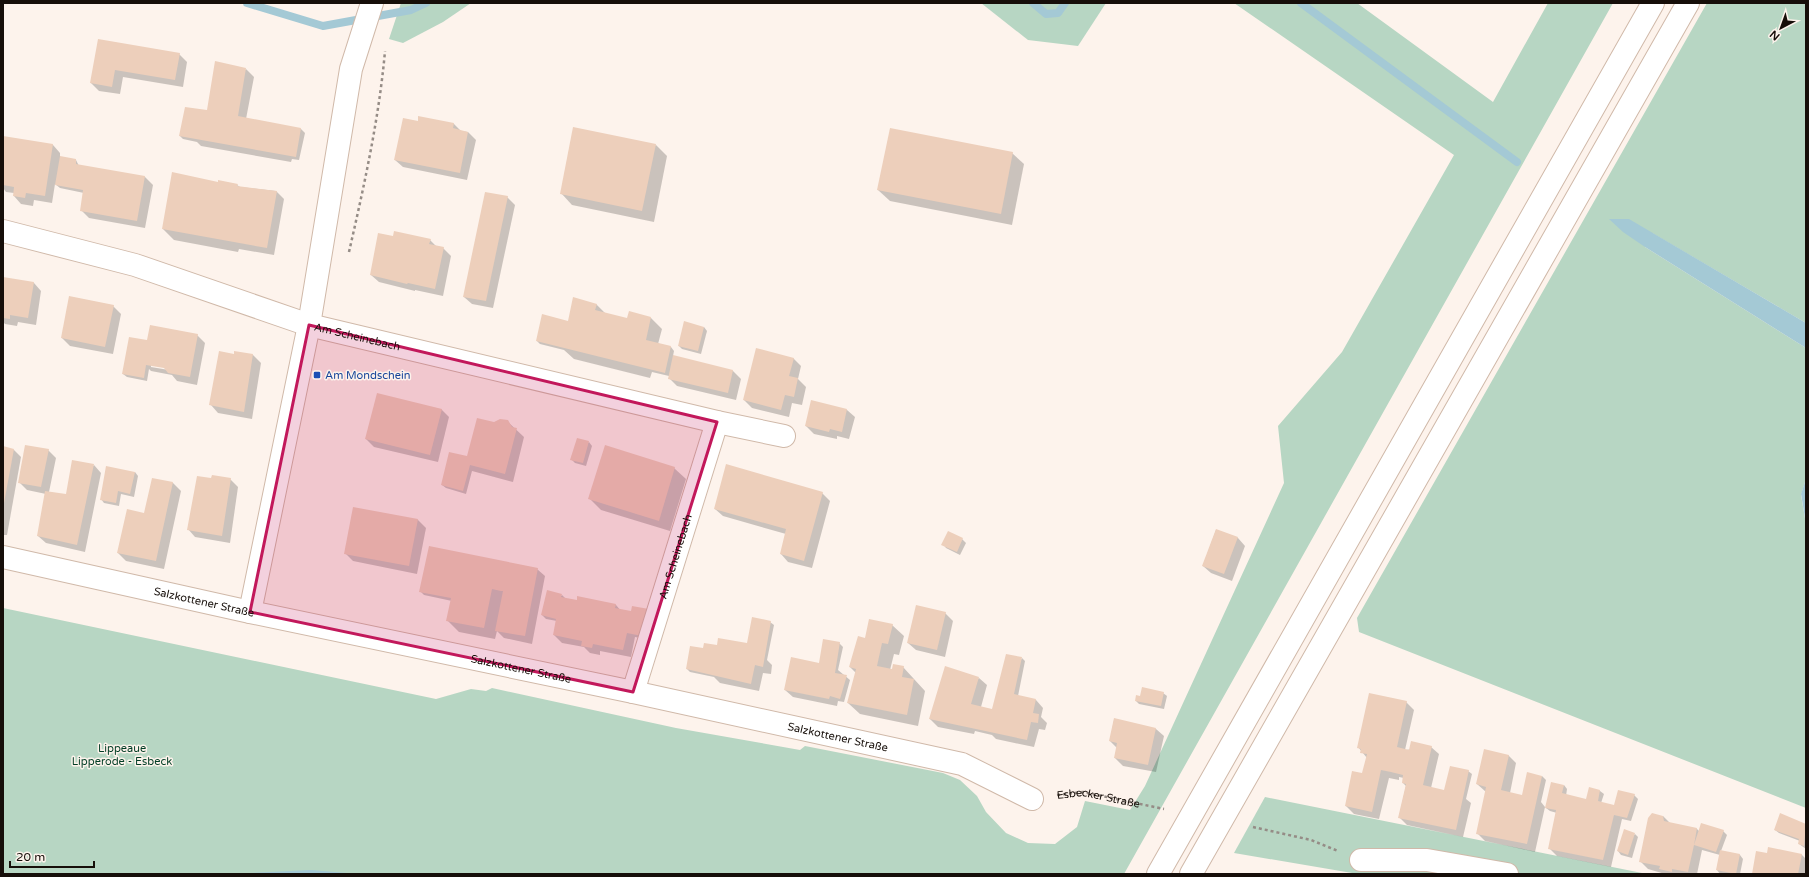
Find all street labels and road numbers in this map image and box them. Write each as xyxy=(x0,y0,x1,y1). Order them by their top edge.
street label: Am Scheinebach xyxy=(313,320,402,353)
street label: Am Scheinebach xyxy=(656,512,694,600)
street label: Salzkottener Straße xyxy=(153,584,255,619)
street label: Salzkottener Straße xyxy=(470,652,573,685)
street label: Salzkottener Straße xyxy=(786,720,889,754)
street label: Esbecker Straße xyxy=(1056,785,1141,810)

